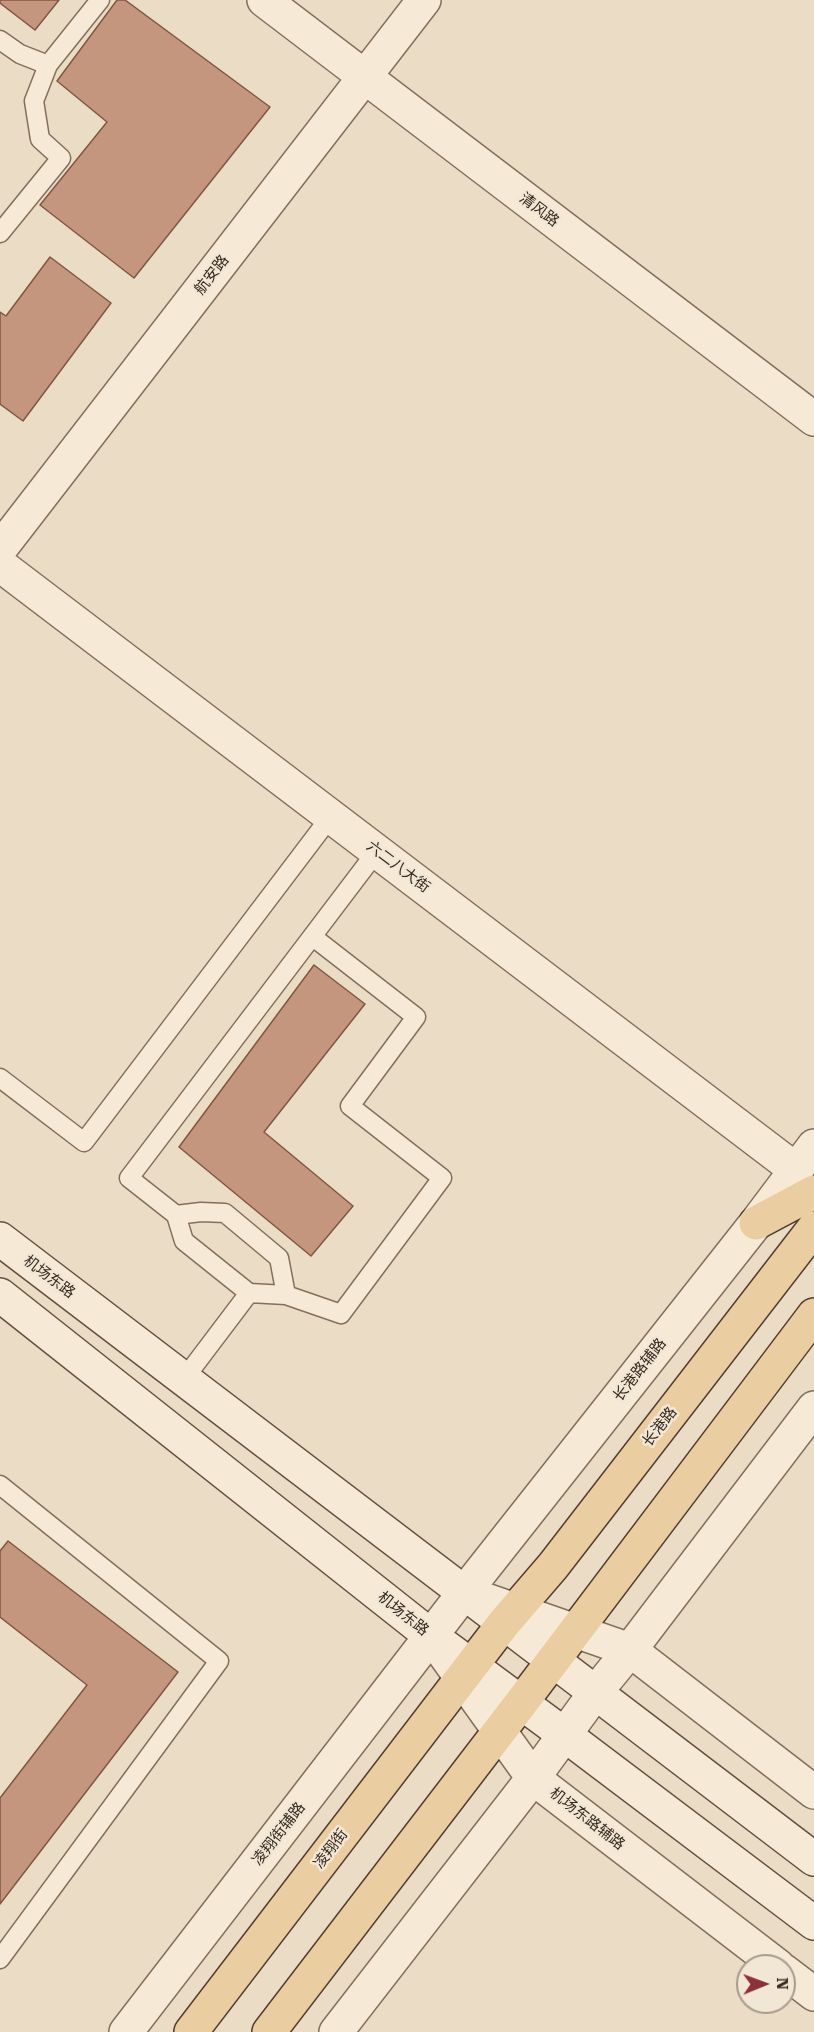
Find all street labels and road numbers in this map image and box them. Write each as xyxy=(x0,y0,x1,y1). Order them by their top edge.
street label: 清风路 xyxy=(516,189,562,231)
street label: 航安路 xyxy=(191,252,233,298)
street label: 六二八大街 xyxy=(363,837,433,897)
street label: 机场东路 xyxy=(20,1252,78,1302)
street label: 长港路辅路 xyxy=(610,1335,670,1405)
street label: 长港路 xyxy=(639,1404,681,1450)
street label: 机场东路 xyxy=(374,1588,432,1640)
street label: 机场东路辅路 xyxy=(546,1784,628,1854)
street label: 凌翔街辅路 xyxy=(249,1799,309,1869)
street label: 凌翔街 xyxy=(310,1826,352,1872)

